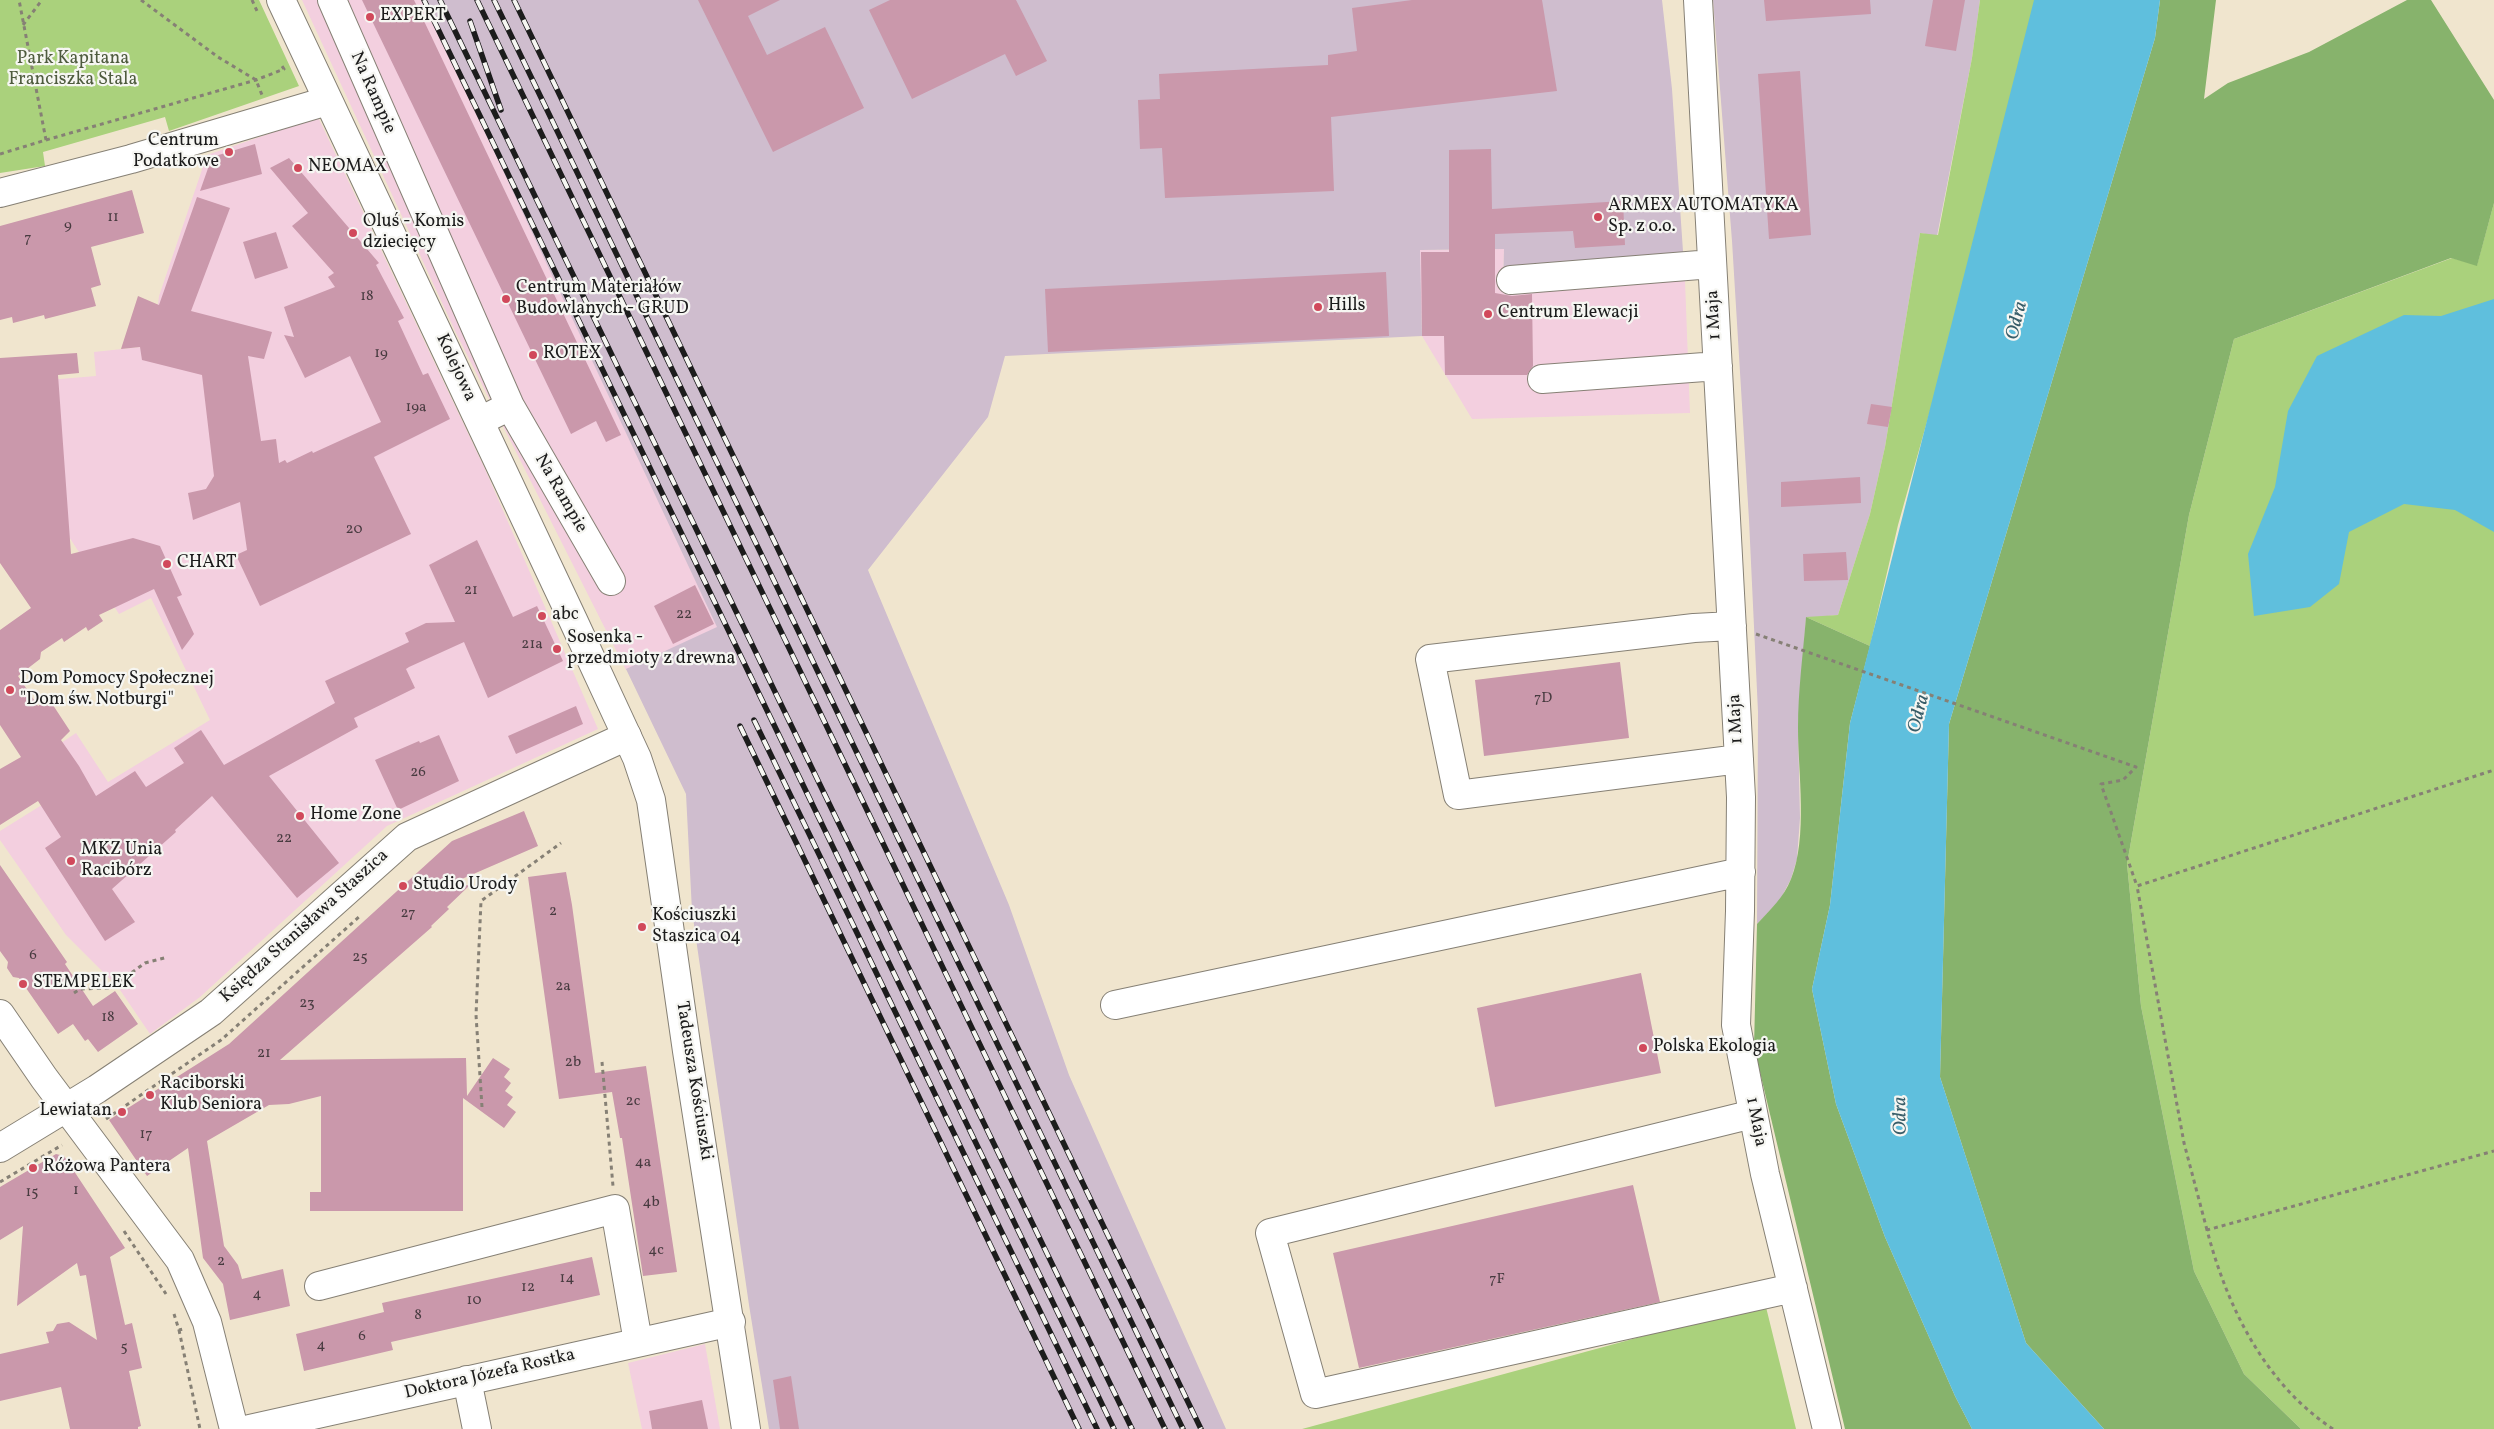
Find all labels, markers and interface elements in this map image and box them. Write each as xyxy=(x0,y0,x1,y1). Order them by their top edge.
place label: EXPERT xyxy=(380,6,446,28)
marker: EXPERT xyxy=(364,11,376,23)
park label: Park Kapitana Franciszka Stala xyxy=(9,49,137,92)
street label: Na Rampie xyxy=(344,49,400,137)
place label: Centrum Podatkowe xyxy=(133,131,219,173)
marker: Centrum Podatkowe xyxy=(223,146,235,158)
place label: NEOMAX xyxy=(308,157,387,179)
marker: NEOMAX xyxy=(292,162,304,174)
place label: ARMEX AUTOMATYKA Sp. z o.o. xyxy=(1608,196,1799,238)
house number: 11 xyxy=(107,209,119,227)
marker: ARMEX AUTOMATYKA Sp. z o.o. xyxy=(1592,211,1604,223)
place label: Oluś - Komis dziecięcy xyxy=(363,212,464,254)
house number: 9 xyxy=(64,217,72,235)
marker: Oluś - Komis dziecięcy xyxy=(347,227,359,239)
house number: 7 xyxy=(24,230,32,248)
place label: Centrum Materiałów Budowlanych - GRUD xyxy=(516,278,689,320)
house number: 18 xyxy=(360,288,374,306)
street label: 1 Maja xyxy=(1703,289,1727,341)
marker: Centrum Materiałów Budowlanych - GRUD xyxy=(500,293,512,305)
place label: Hills xyxy=(1328,296,1365,318)
water label: Odra xyxy=(2002,299,2034,343)
marker: Hills xyxy=(1312,301,1324,313)
place label: Centrum Elewacji xyxy=(1498,303,1639,325)
marker: Centrum Elewacji xyxy=(1482,308,1494,320)
street label: Kolejowa xyxy=(430,331,480,405)
place label: ROTEX xyxy=(543,344,601,366)
house number: 19 xyxy=(374,345,388,363)
marker: ROTEX xyxy=(527,349,539,361)
house number: 19a xyxy=(405,399,427,417)
street label: Na Rampie xyxy=(529,451,591,537)
house number: 20 xyxy=(346,521,362,539)
place label: CHART xyxy=(177,553,237,575)
marker: CHART xyxy=(161,558,173,570)
house number: 21 xyxy=(464,582,478,600)
place label: abc xyxy=(552,605,579,627)
house number: 22 xyxy=(676,606,692,624)
marker: abc xyxy=(536,610,548,622)
place label: Sosenka - przedmioty z drewna xyxy=(567,628,735,670)
house number: 21a xyxy=(521,636,543,654)
marker: Sosenka - przedmioty z drewna xyxy=(551,643,563,655)
place label: Dom Pomocy Społecznej "Dom św. Notburgi" xyxy=(20,669,214,712)
marker: Dom Pomocy Społecznej "Dom św. Notburgi" xyxy=(4,684,16,696)
house number: 7D xyxy=(1534,690,1552,708)
water label: Odra xyxy=(1904,692,1936,736)
street label: 1 Maja xyxy=(1725,693,1749,745)
house number: 26 xyxy=(410,764,426,782)
place label: Home Zone xyxy=(310,805,401,827)
marker: Home Zone xyxy=(294,810,306,822)
house number: 22 xyxy=(276,830,292,848)
place label: MKZ Unia Racibórz xyxy=(81,840,162,882)
street label: Księdza Stanisława Staszica xyxy=(216,846,394,1008)
marker: MKZ Unia Racibórz xyxy=(65,855,77,867)
place label: Studio Urody xyxy=(413,875,517,897)
marker: Studio Urody xyxy=(397,880,409,892)
house number: 2 xyxy=(549,903,557,921)
house number: 27 xyxy=(401,905,415,923)
place label: Kościuszki Staszica 04 xyxy=(652,906,741,949)
marker: Kościuszki Staszica 04 xyxy=(636,921,648,933)
house number: 6 xyxy=(29,947,37,965)
house number: 25 xyxy=(352,949,368,967)
place label: STEMPELEK xyxy=(33,973,134,995)
marker: STEMPELEK xyxy=(17,978,29,990)
house number: 2a xyxy=(555,978,571,996)
house number: 23 xyxy=(299,995,315,1013)
street label: Tadeusza Kościuszki xyxy=(670,1000,716,1162)
house number: 18 xyxy=(101,1009,115,1027)
place label: Polska Ekologia xyxy=(1653,1037,1776,1059)
marker: Polska Ekologia xyxy=(1637,1042,1649,1054)
house number: 21 xyxy=(257,1045,271,1063)
house number: 2b xyxy=(565,1054,581,1072)
place label: Raciborski Klub Seniora xyxy=(160,1074,262,1116)
marker: Raciborski Klub Seniora xyxy=(144,1089,156,1101)
house number: 2c xyxy=(626,1093,640,1111)
street label: 1 Maja xyxy=(1740,1095,1770,1149)
water label: Odra xyxy=(1890,1096,1914,1136)
place label: Lewiatan xyxy=(39,1101,112,1123)
marker: Lewiatan xyxy=(116,1106,128,1118)
house number: 17 xyxy=(139,1126,153,1144)
house number: 4a xyxy=(635,1154,651,1172)
place label: Różowa Pantera xyxy=(43,1157,171,1179)
marker: Różowa Pantera xyxy=(27,1162,39,1174)
house number: 1 xyxy=(73,1182,79,1200)
house number: 15 xyxy=(25,1184,39,1202)
house number: 4b xyxy=(642,1194,660,1212)
house number: 4c xyxy=(648,1242,664,1260)
house number: 2 xyxy=(217,1253,225,1271)
house number: 14 xyxy=(560,1270,574,1288)
house number: 7F xyxy=(1489,1271,1505,1289)
house number: 12 xyxy=(521,1279,535,1297)
house number: 4 xyxy=(253,1286,261,1304)
house number: 10 xyxy=(467,1292,481,1310)
house number: 8 xyxy=(414,1307,422,1325)
house number: 6 xyxy=(358,1328,366,1346)
house number: 4 xyxy=(317,1337,325,1355)
house number: 5 xyxy=(120,1339,128,1357)
street label: Doktora Józefa Rostka xyxy=(403,1345,577,1405)

